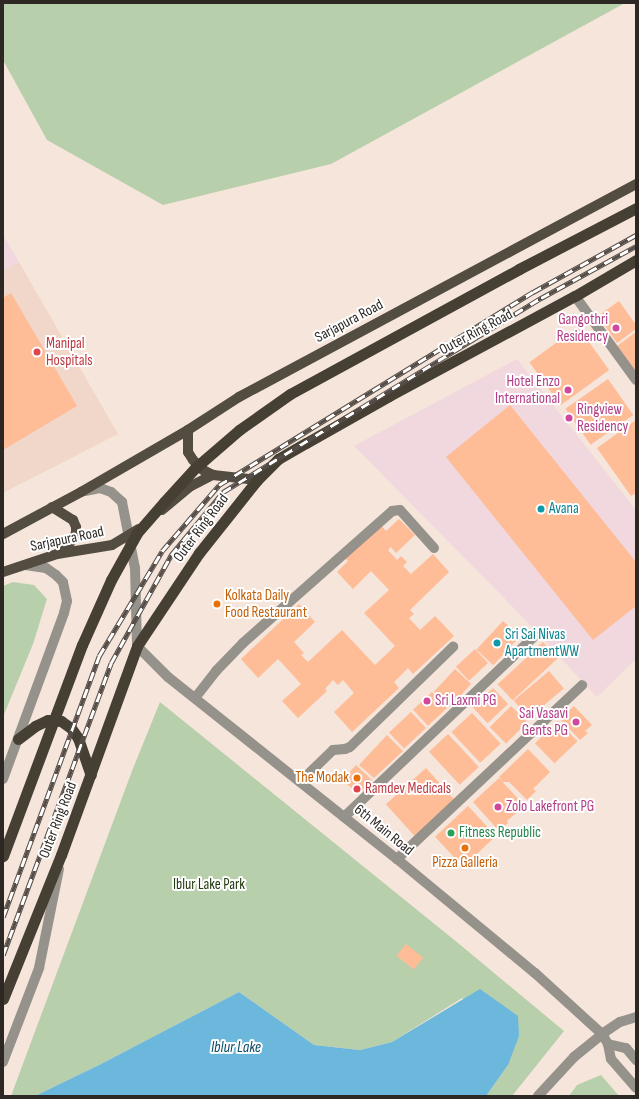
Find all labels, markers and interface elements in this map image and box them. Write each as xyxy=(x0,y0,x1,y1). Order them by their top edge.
street label: Sarjapura Road xyxy=(312,296,386,346)
street label: Outer Ring Road xyxy=(436,305,516,359)
place label: Gangothri Residency xyxy=(557,310,608,345)
marker: Gangothri Residency xyxy=(611,323,621,333)
place label: Manipal Hospitals xyxy=(46,334,93,369)
marker: Manipal Hospitals xyxy=(31,346,43,358)
place label: Hotel Enzo International xyxy=(495,372,560,407)
marker: Hotel Enzo International xyxy=(563,385,573,395)
place label: Ringview Residency xyxy=(577,400,628,435)
marker: Ringview Residency xyxy=(564,413,574,423)
street label: Outer Ring Road xyxy=(170,491,232,565)
place label: Avana xyxy=(549,500,579,518)
marker: Avana xyxy=(536,504,546,514)
street label: Sarjapura Road xyxy=(29,522,105,556)
place label: Kolkata Daily Food Restaurant xyxy=(225,586,307,621)
marker: Kolkata Daily Food Restaurant xyxy=(212,599,222,609)
place label: Sri Sai Nivas ApartmentWW xyxy=(505,625,579,660)
marker: Sri Sai Nivas ApartmentWW xyxy=(492,638,502,648)
place label: Sri Laxmi PG xyxy=(435,692,496,710)
marker: Sri Laxmi PG xyxy=(422,696,432,706)
place label: Sai Vasavi Gents PG xyxy=(519,704,568,739)
marker: Sai Vasavi Gents PG xyxy=(571,717,581,727)
place label: The Modak xyxy=(295,769,349,787)
marker: The Modak xyxy=(352,773,362,783)
street label: Outer Ring Road xyxy=(35,779,81,861)
place label: Ramdev Medicals xyxy=(365,780,451,798)
marker: Ramdev Medicals xyxy=(352,784,362,794)
place label: Zolo Lakefront PG xyxy=(506,798,594,816)
street label: 6th Main Road xyxy=(351,801,417,859)
marker: Zolo Lakefront PG xyxy=(493,802,503,812)
place label: Fitness Republic xyxy=(459,824,541,842)
marker: Fitness Republic xyxy=(446,828,456,838)
marker: Pizza Galleria xyxy=(460,843,470,853)
place label: Pizza Galleria xyxy=(432,854,498,872)
park label: Iblur Lake Park xyxy=(173,876,245,894)
water label: Iblur Lake xyxy=(211,1038,261,1058)

